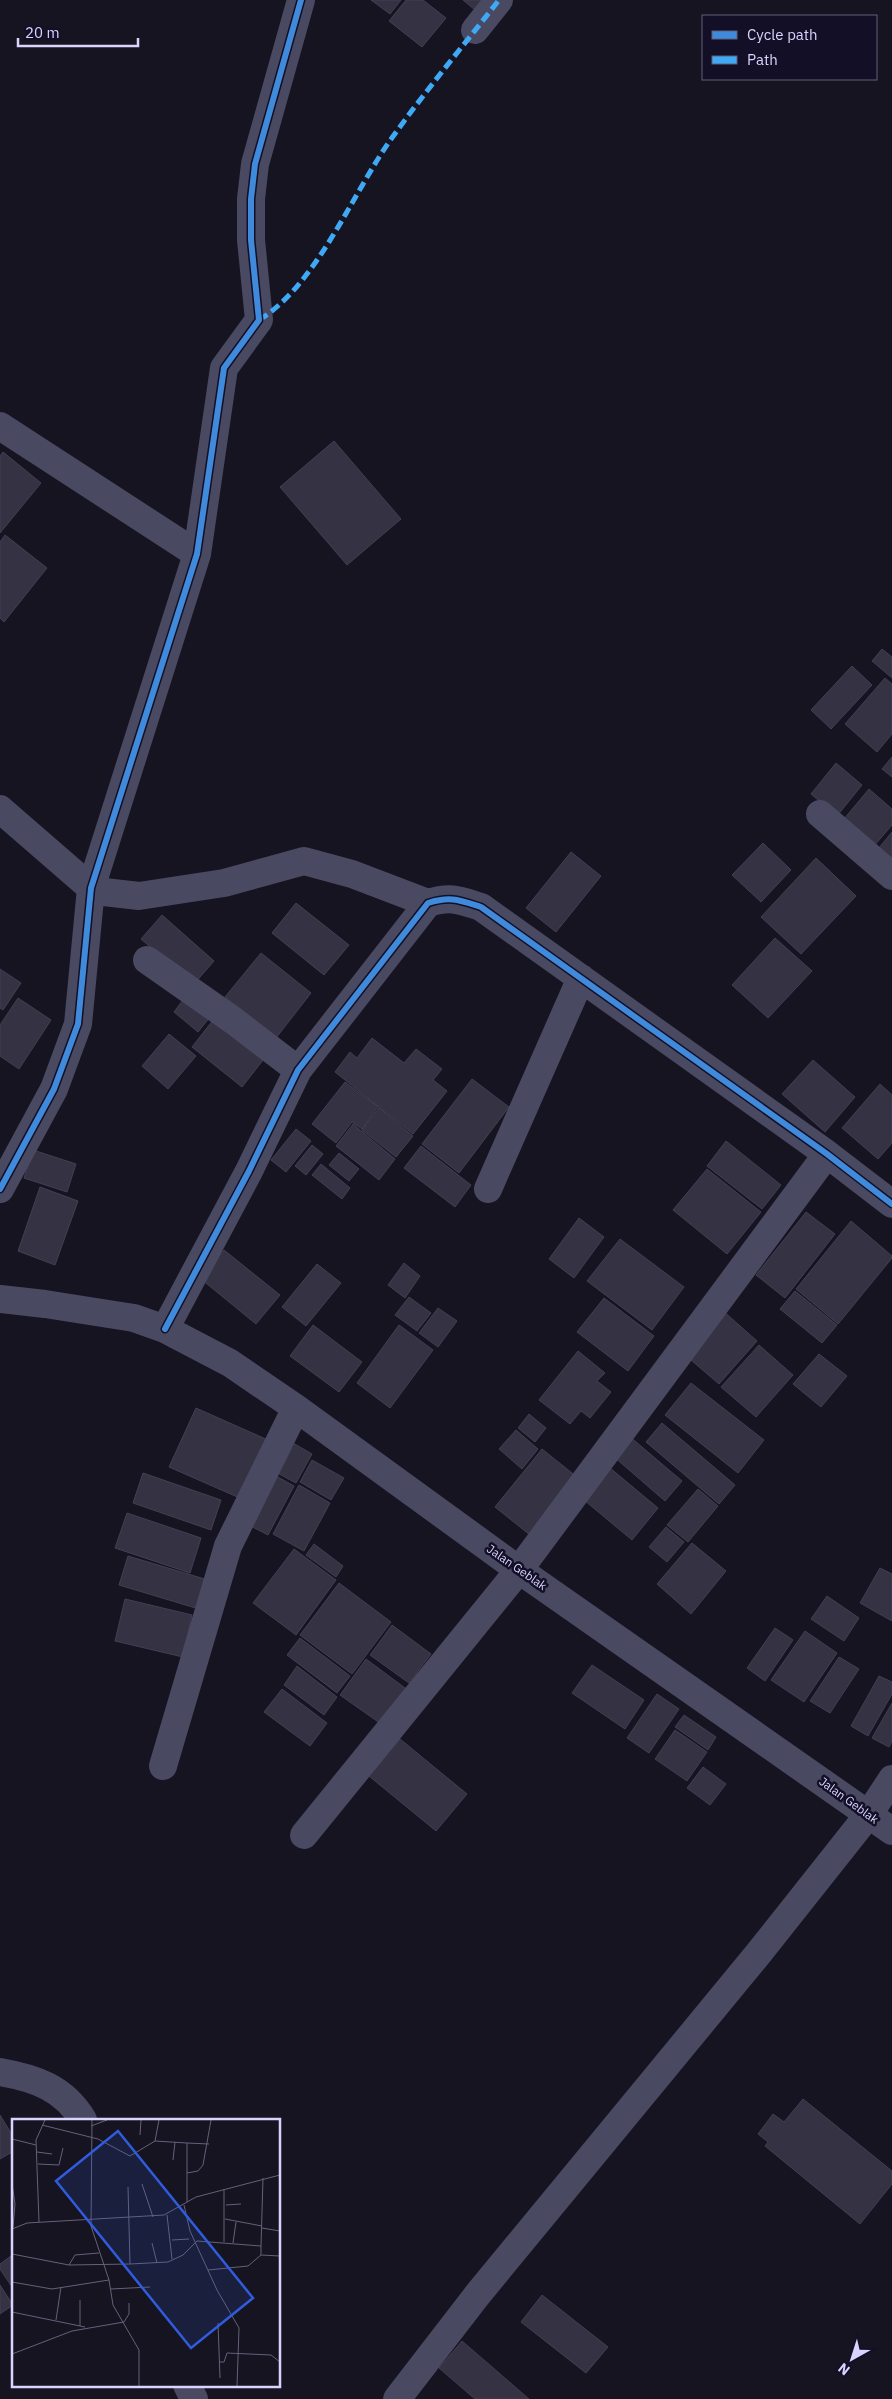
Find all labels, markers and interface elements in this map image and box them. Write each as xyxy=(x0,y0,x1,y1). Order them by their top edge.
scale bar xyxy=(18,15,138,47)
legend xyxy=(702,15,877,80)
text: 20 m xyxy=(25,23,60,42)
text: Cycle path xyxy=(747,25,818,44)
text: Path xyxy=(747,50,778,69)
street label: Jalan Geblak xyxy=(484,1541,550,1594)
street label: Jalan Geblak xyxy=(816,1773,882,1827)
inset map xyxy=(12,2119,280,2386)
north arrow xyxy=(827,2334,877,2384)
text: N xyxy=(834,2359,853,2379)

